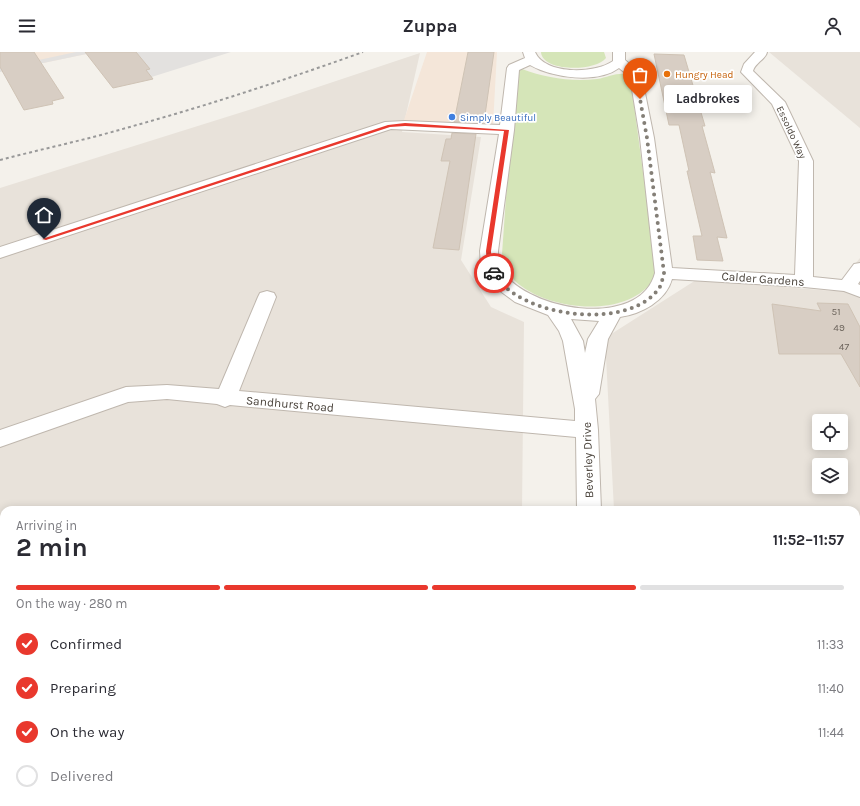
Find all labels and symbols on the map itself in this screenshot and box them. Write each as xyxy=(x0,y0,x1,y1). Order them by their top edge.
pin xyxy=(623,58,657,99)
marker: Hungry Head xyxy=(662,69,672,79)
place label: Hungry Head xyxy=(675,69,733,81)
callout: Ladbrokes xyxy=(664,85,752,113)
street label: Essoldo Way xyxy=(774,104,809,161)
marker: Simply Beautiful xyxy=(447,112,457,122)
place label: Simply Beautiful xyxy=(460,112,536,124)
pin xyxy=(27,198,61,239)
courier xyxy=(474,253,514,293)
street label: Calder Gardens xyxy=(721,269,805,289)
house number: 51 xyxy=(832,306,840,318)
house number: 49 xyxy=(833,322,845,334)
house number: 47 xyxy=(839,341,849,353)
street label: Sandhurst Road xyxy=(245,393,335,415)
street label: Beverley Drive xyxy=(580,422,596,498)

